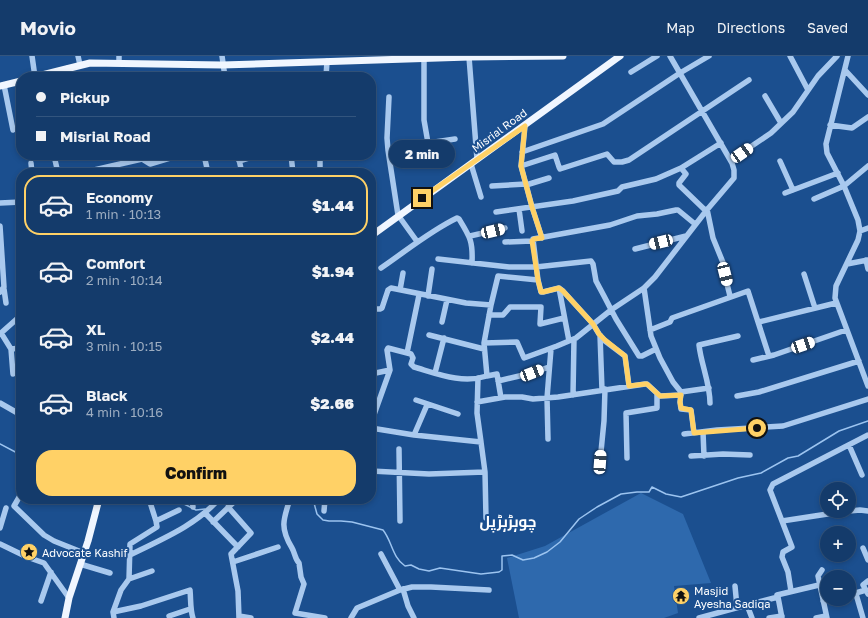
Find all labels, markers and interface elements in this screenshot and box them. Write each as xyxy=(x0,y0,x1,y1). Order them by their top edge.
text: Movio xyxy=(20,16,76,39)
text: Map xyxy=(666,19,695,36)
text: Directions xyxy=(717,19,785,36)
text: Saved xyxy=(807,19,848,36)
text: Pickup xyxy=(60,88,110,106)
street label: Misrial Road xyxy=(469,106,529,154)
text: Misrial Road xyxy=(60,127,150,145)
callout: 2 min xyxy=(389,140,455,168)
car xyxy=(729,141,755,165)
text: 2 min xyxy=(405,146,439,162)
icon: car xyxy=(38,187,74,223)
text: Economy xyxy=(86,188,153,206)
route end xyxy=(413,189,431,207)
text: $1.44 xyxy=(312,196,354,214)
text: 1 min · 10:13 xyxy=(86,206,161,222)
car xyxy=(480,222,506,240)
car xyxy=(648,233,674,251)
icon: car xyxy=(38,253,74,289)
text: Comfort xyxy=(86,254,145,272)
car xyxy=(716,261,734,287)
text: $1.94 xyxy=(312,262,354,280)
text: 2 min · 10:14 xyxy=(86,272,163,288)
icon: car xyxy=(38,319,74,355)
text: XL xyxy=(86,320,105,338)
text: $2.44 xyxy=(311,328,354,346)
car xyxy=(790,335,816,355)
text: 3 min · 10:15 xyxy=(86,338,162,354)
car xyxy=(519,363,545,383)
icon: car xyxy=(38,385,74,421)
text: Black xyxy=(86,386,128,404)
text: $2.66 xyxy=(310,394,354,412)
text: 4 min · 10:16 xyxy=(86,404,163,420)
route start xyxy=(748,419,766,437)
button: Confirm xyxy=(36,450,356,496)
car xyxy=(593,450,607,474)
map controls xyxy=(820,482,856,606)
button: locate xyxy=(820,482,856,518)
district label: چوہڑہڑپل xyxy=(480,512,537,533)
button: + xyxy=(820,526,856,562)
place icon: Advocate Kashif xyxy=(19,542,39,562)
place label: Advocate Kashif xyxy=(42,546,127,559)
button: − xyxy=(820,570,856,606)
place label: Masjid Ayesha Sadiqa xyxy=(694,584,771,610)
temple icon: Masjid Ayesha Sadiqa xyxy=(671,586,691,606)

